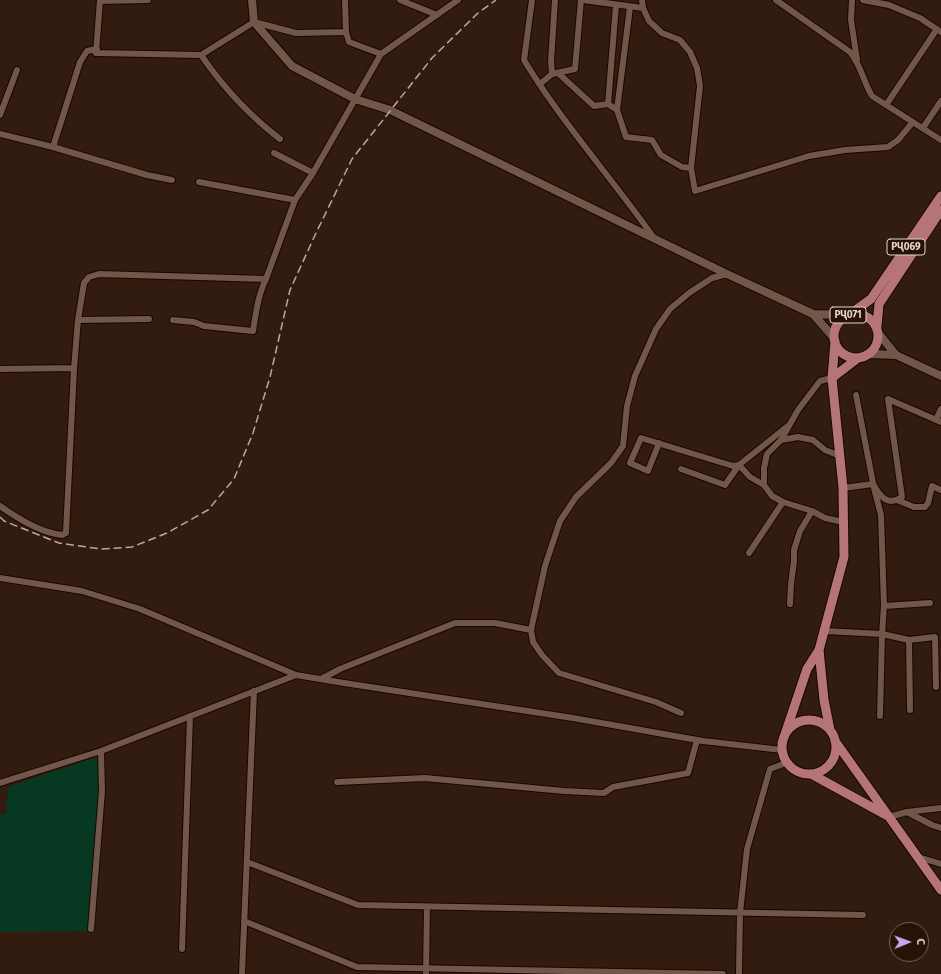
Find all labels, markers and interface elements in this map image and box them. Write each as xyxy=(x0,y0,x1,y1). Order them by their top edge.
road number: РҶ069 xyxy=(887,239,925,255)
road number: РҶ071 xyxy=(830,307,866,323)
north arrow xyxy=(889,922,929,962)
text: С xyxy=(914,939,927,945)

